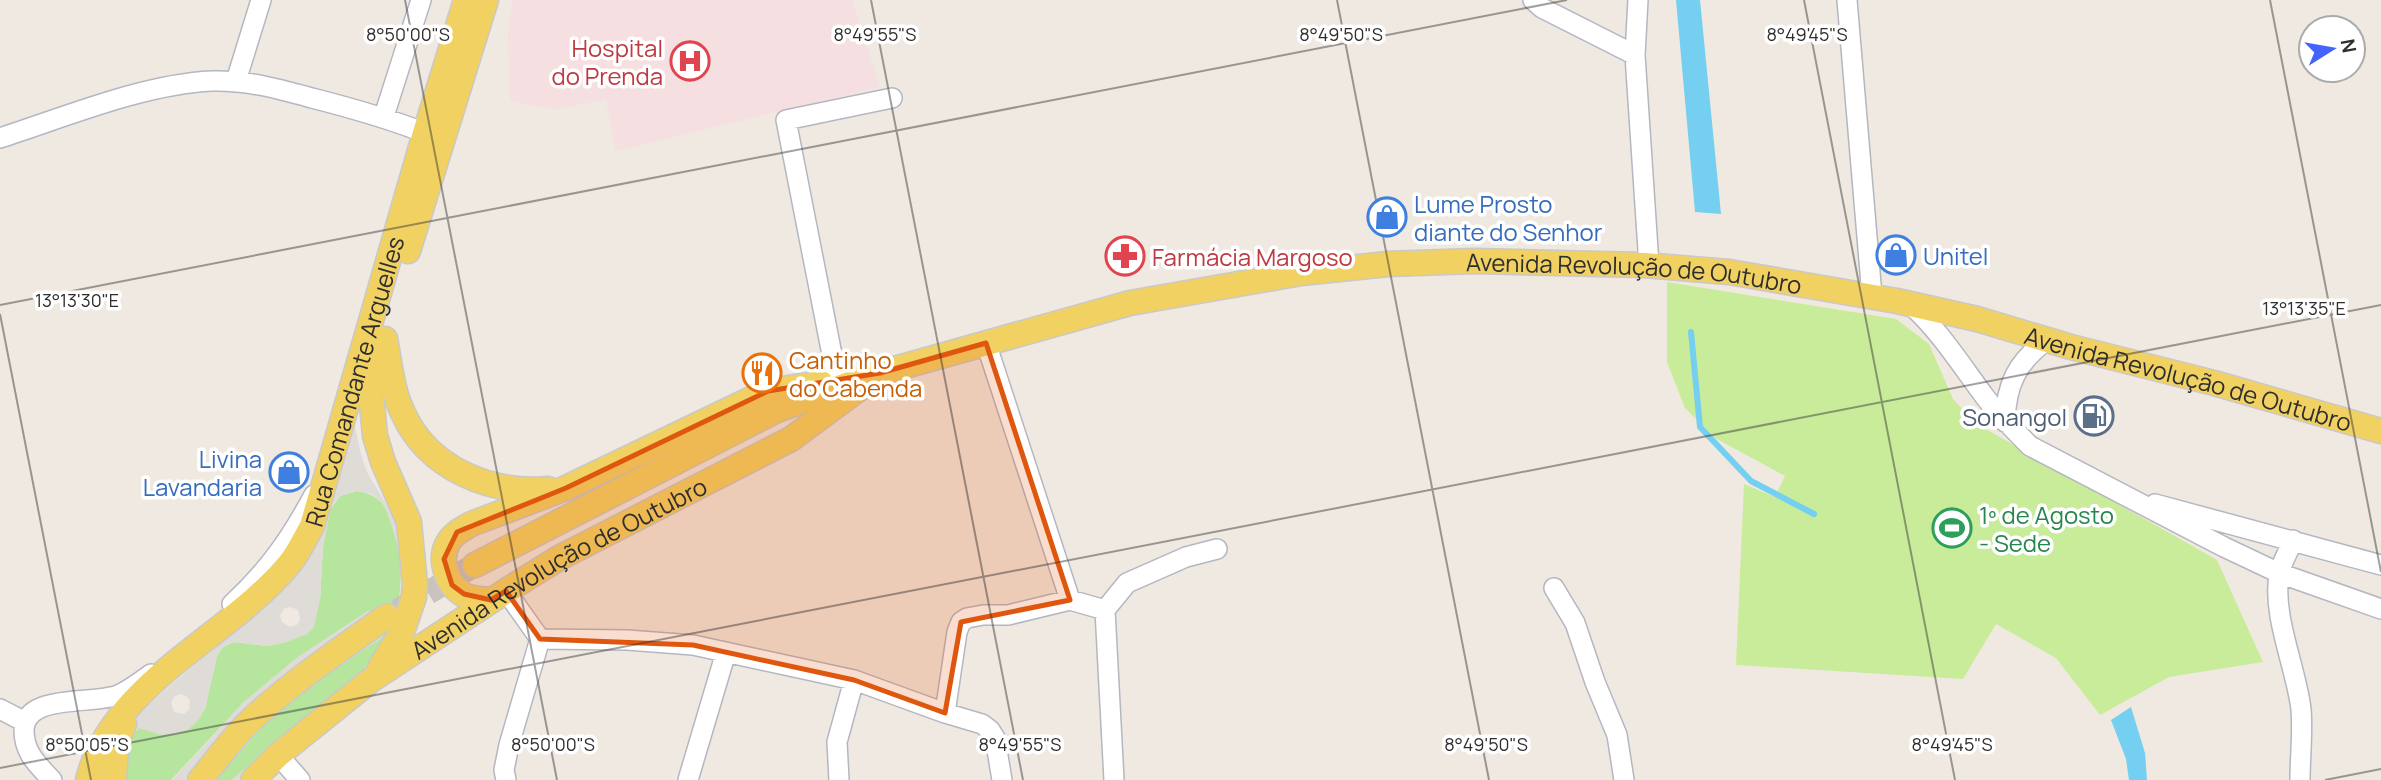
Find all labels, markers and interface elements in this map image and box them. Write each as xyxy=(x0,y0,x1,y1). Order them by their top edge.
north arrow xyxy=(2297,14,2367,84)
text: 8°50'00"S xyxy=(366,22,450,46)
text: 8°49'55"S xyxy=(834,22,916,46)
text: 8°49'50"S xyxy=(1299,22,1383,46)
text: 8°49'45"S xyxy=(1767,22,1848,46)
place label: Hospital do Prenda xyxy=(551,31,663,92)
text: N xyxy=(2335,37,2363,55)
hospital icon: Hospital do Prenda xyxy=(669,40,711,82)
place label: Lume Prosto diante do Senhor xyxy=(1414,187,1603,248)
shop icon: Lume Prosto diante do Senhor xyxy=(1366,196,1408,238)
street label: Rua Comandante Arguelles xyxy=(296,232,411,530)
shop icon: Unitel xyxy=(1875,234,1917,276)
pharmacy icon: Farmácia Margoso xyxy=(1104,235,1146,277)
place label: Unitel xyxy=(1923,239,1988,272)
place label: Farmácia Margoso xyxy=(1152,240,1353,273)
street label: Avenida Revolução de Outubro xyxy=(1465,244,1804,301)
text: 13°13'30"E xyxy=(35,288,119,312)
text: 13°13'35"E xyxy=(2262,296,2346,320)
street label: Avenida Revolução de Outubro xyxy=(2021,318,2356,438)
place label: Cantinho do Cabenda xyxy=(789,343,922,404)
restaurant icon: Cantinho do Cabenda xyxy=(741,352,783,394)
fuel station icon: Sonangol xyxy=(2073,395,2115,437)
place label: Sonangol xyxy=(1962,400,2067,433)
place label: Livina Lavandaria xyxy=(143,442,262,503)
shop icon: Livina Lavandaria xyxy=(268,451,310,493)
street label: Avenida Revolução de Outubro xyxy=(404,469,712,666)
place label: 1º de Agosto - Sede xyxy=(1979,498,2114,559)
sports icon: 1º de Agosto - Sede xyxy=(1931,507,1973,549)
text: 8°50'05"S xyxy=(45,732,129,756)
text: 8°50'00"S xyxy=(511,732,595,756)
text: 8°49'55"S xyxy=(979,732,1061,756)
text: 8°49'50"S xyxy=(1444,732,1528,756)
text: 8°49'45"S xyxy=(1912,732,1993,756)

